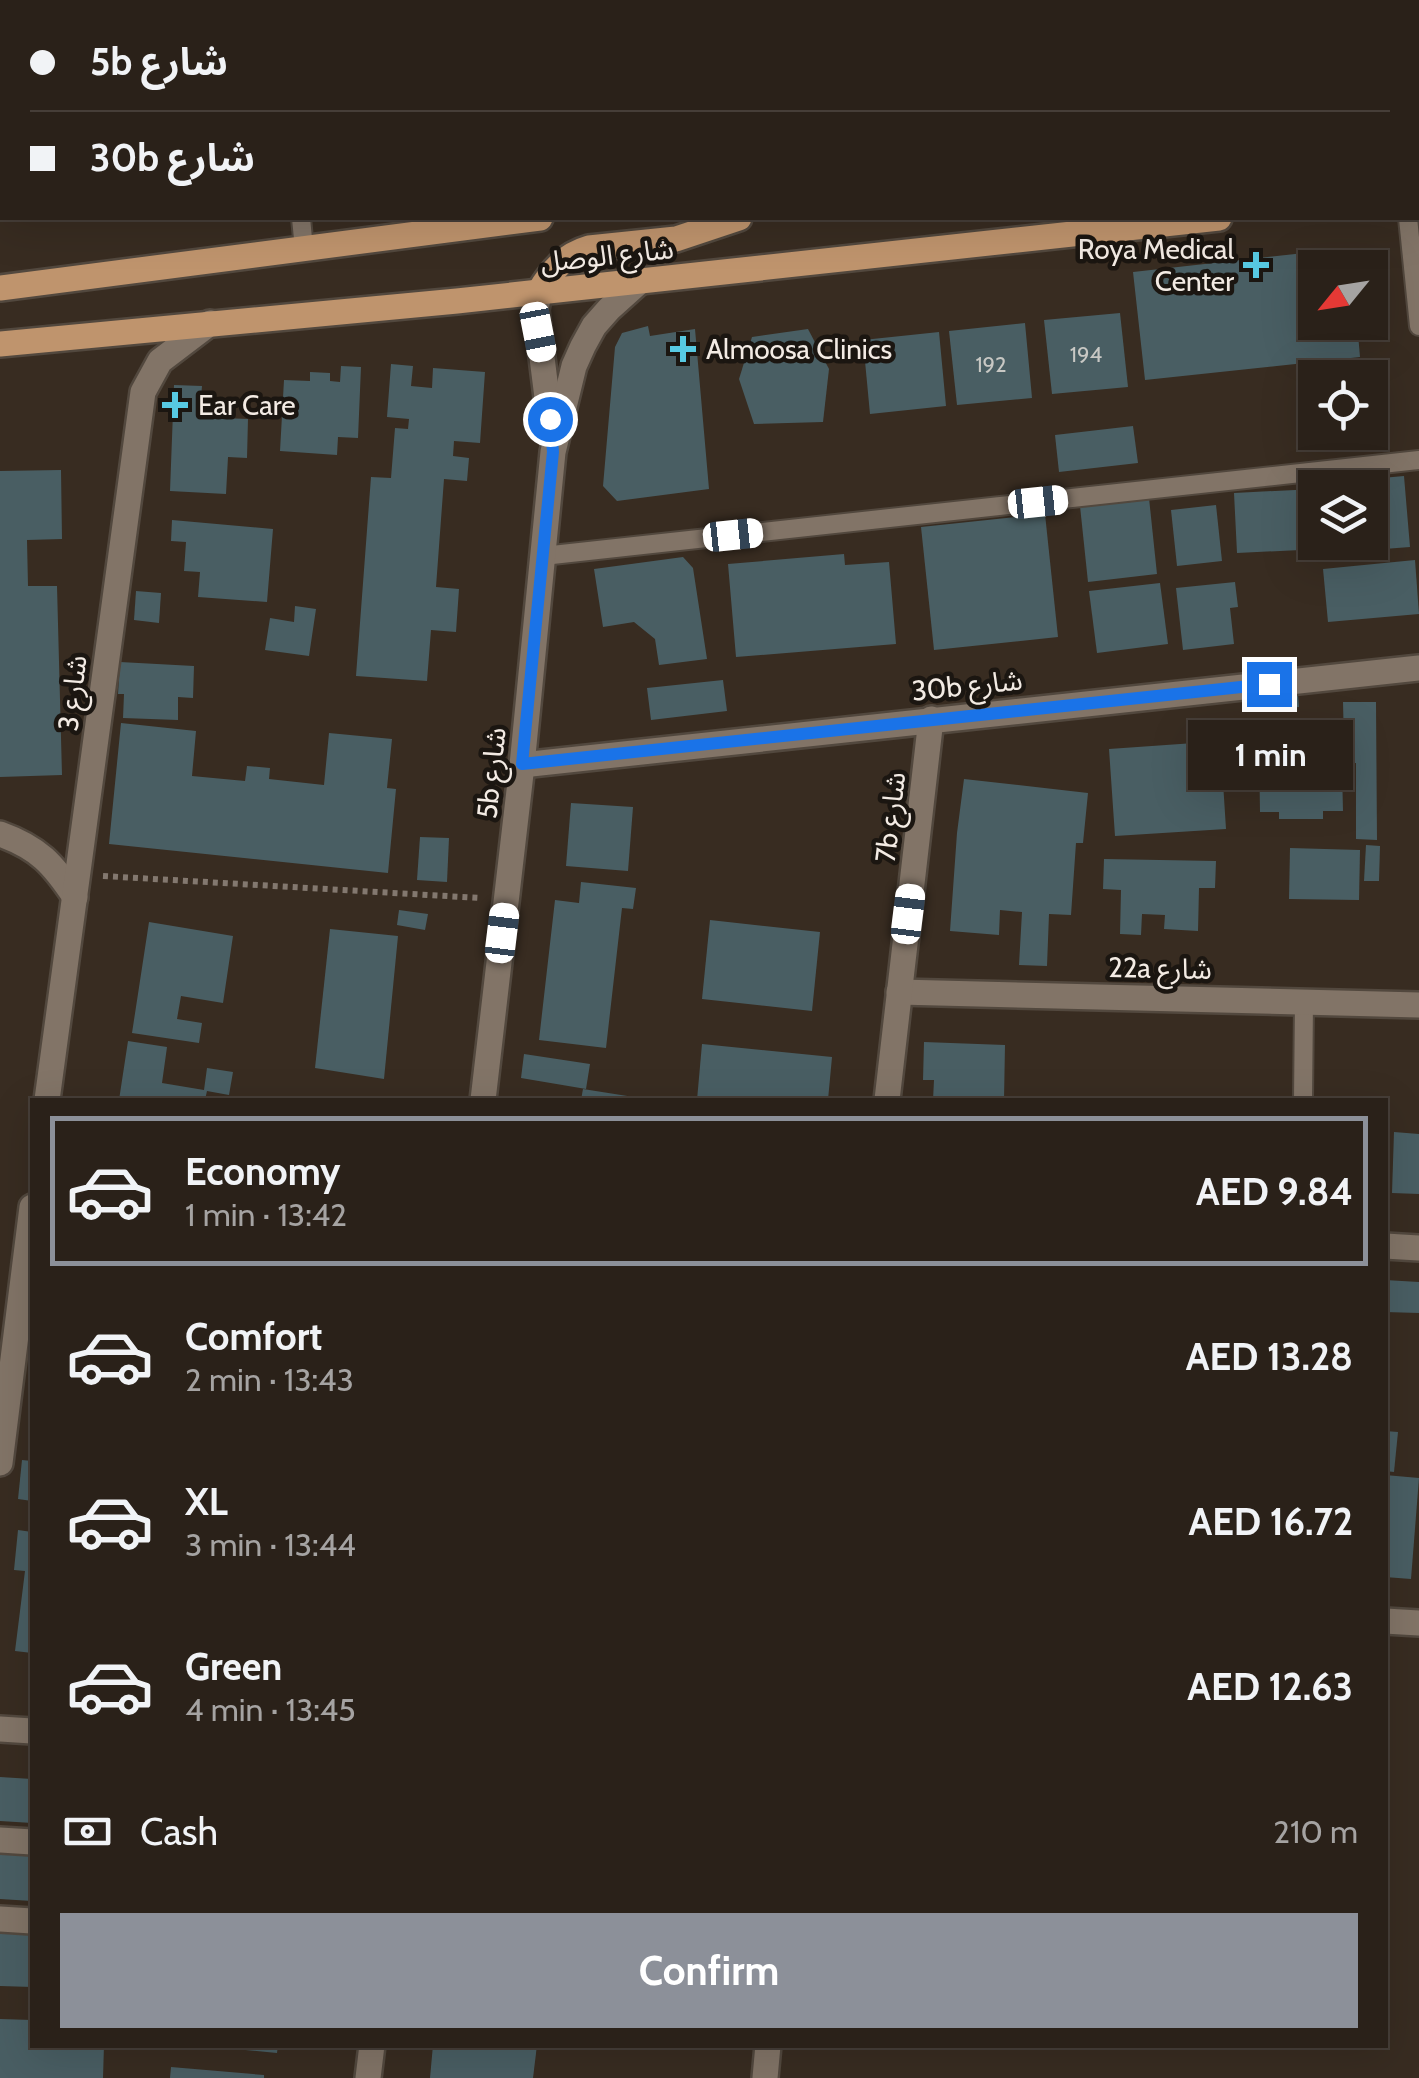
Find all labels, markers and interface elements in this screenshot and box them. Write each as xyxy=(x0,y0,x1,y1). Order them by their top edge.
text: 5b شارع xyxy=(90,38,228,85)
text: 30b شارع xyxy=(90,134,255,181)
street label: شارع الوصل xyxy=(539,231,676,283)
place label: Roya Medical Center xyxy=(1078,232,1234,298)
north arrow xyxy=(1298,250,1388,340)
map controls xyxy=(1298,250,1388,560)
marker: Roya Medical Center xyxy=(1243,252,1269,278)
car xyxy=(518,300,558,364)
place label: Almoosa Clinics xyxy=(706,332,892,366)
marker: Almoosa Clinics xyxy=(670,336,696,362)
house number: 194 xyxy=(1070,341,1102,368)
house number: 192 xyxy=(975,351,1007,378)
button: locate xyxy=(1298,360,1388,450)
place label: Ear Care xyxy=(198,388,296,422)
marker: Ear Care xyxy=(162,392,188,418)
route start xyxy=(528,397,573,442)
button: layers xyxy=(1298,470,1388,560)
car xyxy=(1007,484,1069,520)
car xyxy=(702,517,764,553)
street label: شارع 3 xyxy=(50,653,97,733)
street label: 30b شارع xyxy=(910,662,1024,712)
route end xyxy=(1247,662,1292,707)
callout: 1 min xyxy=(1186,719,1352,789)
street label: 5b شارع xyxy=(469,726,517,821)
text: 1 min xyxy=(1234,735,1307,774)
street label: 7b شارع xyxy=(868,770,916,864)
car xyxy=(889,882,927,946)
car xyxy=(483,901,521,965)
street label: 22a شارع xyxy=(1108,950,1212,990)
icon: car xyxy=(65,1146,155,1236)
text: Economy xyxy=(185,1148,340,1195)
text: AED 9.84 xyxy=(1196,1168,1353,1215)
text: 1 min · 13:42 xyxy=(185,1195,347,1234)
icon: car xyxy=(65,1311,155,1401)
text: Comfort xyxy=(185,1313,322,1360)
text: AED 13.28 xyxy=(1186,1333,1353,1380)
text: 2 min · 13:43 xyxy=(185,1360,354,1399)
icon: car xyxy=(65,1476,155,1566)
text: XL xyxy=(185,1478,228,1525)
text: AED 16.72 xyxy=(1188,1498,1353,1545)
text: 3 min · 13:44 xyxy=(185,1525,356,1564)
icon: car xyxy=(65,1641,155,1731)
text: Green xyxy=(185,1643,282,1690)
text: AED 12.63 xyxy=(1187,1663,1353,1710)
text: 4 min · 13:45 xyxy=(185,1690,356,1729)
icon: cash xyxy=(60,1804,115,1859)
text: Cash xyxy=(140,1808,218,1855)
text: 210 m xyxy=(1273,1812,1358,1851)
button: Confirm xyxy=(60,1913,1358,2028)

